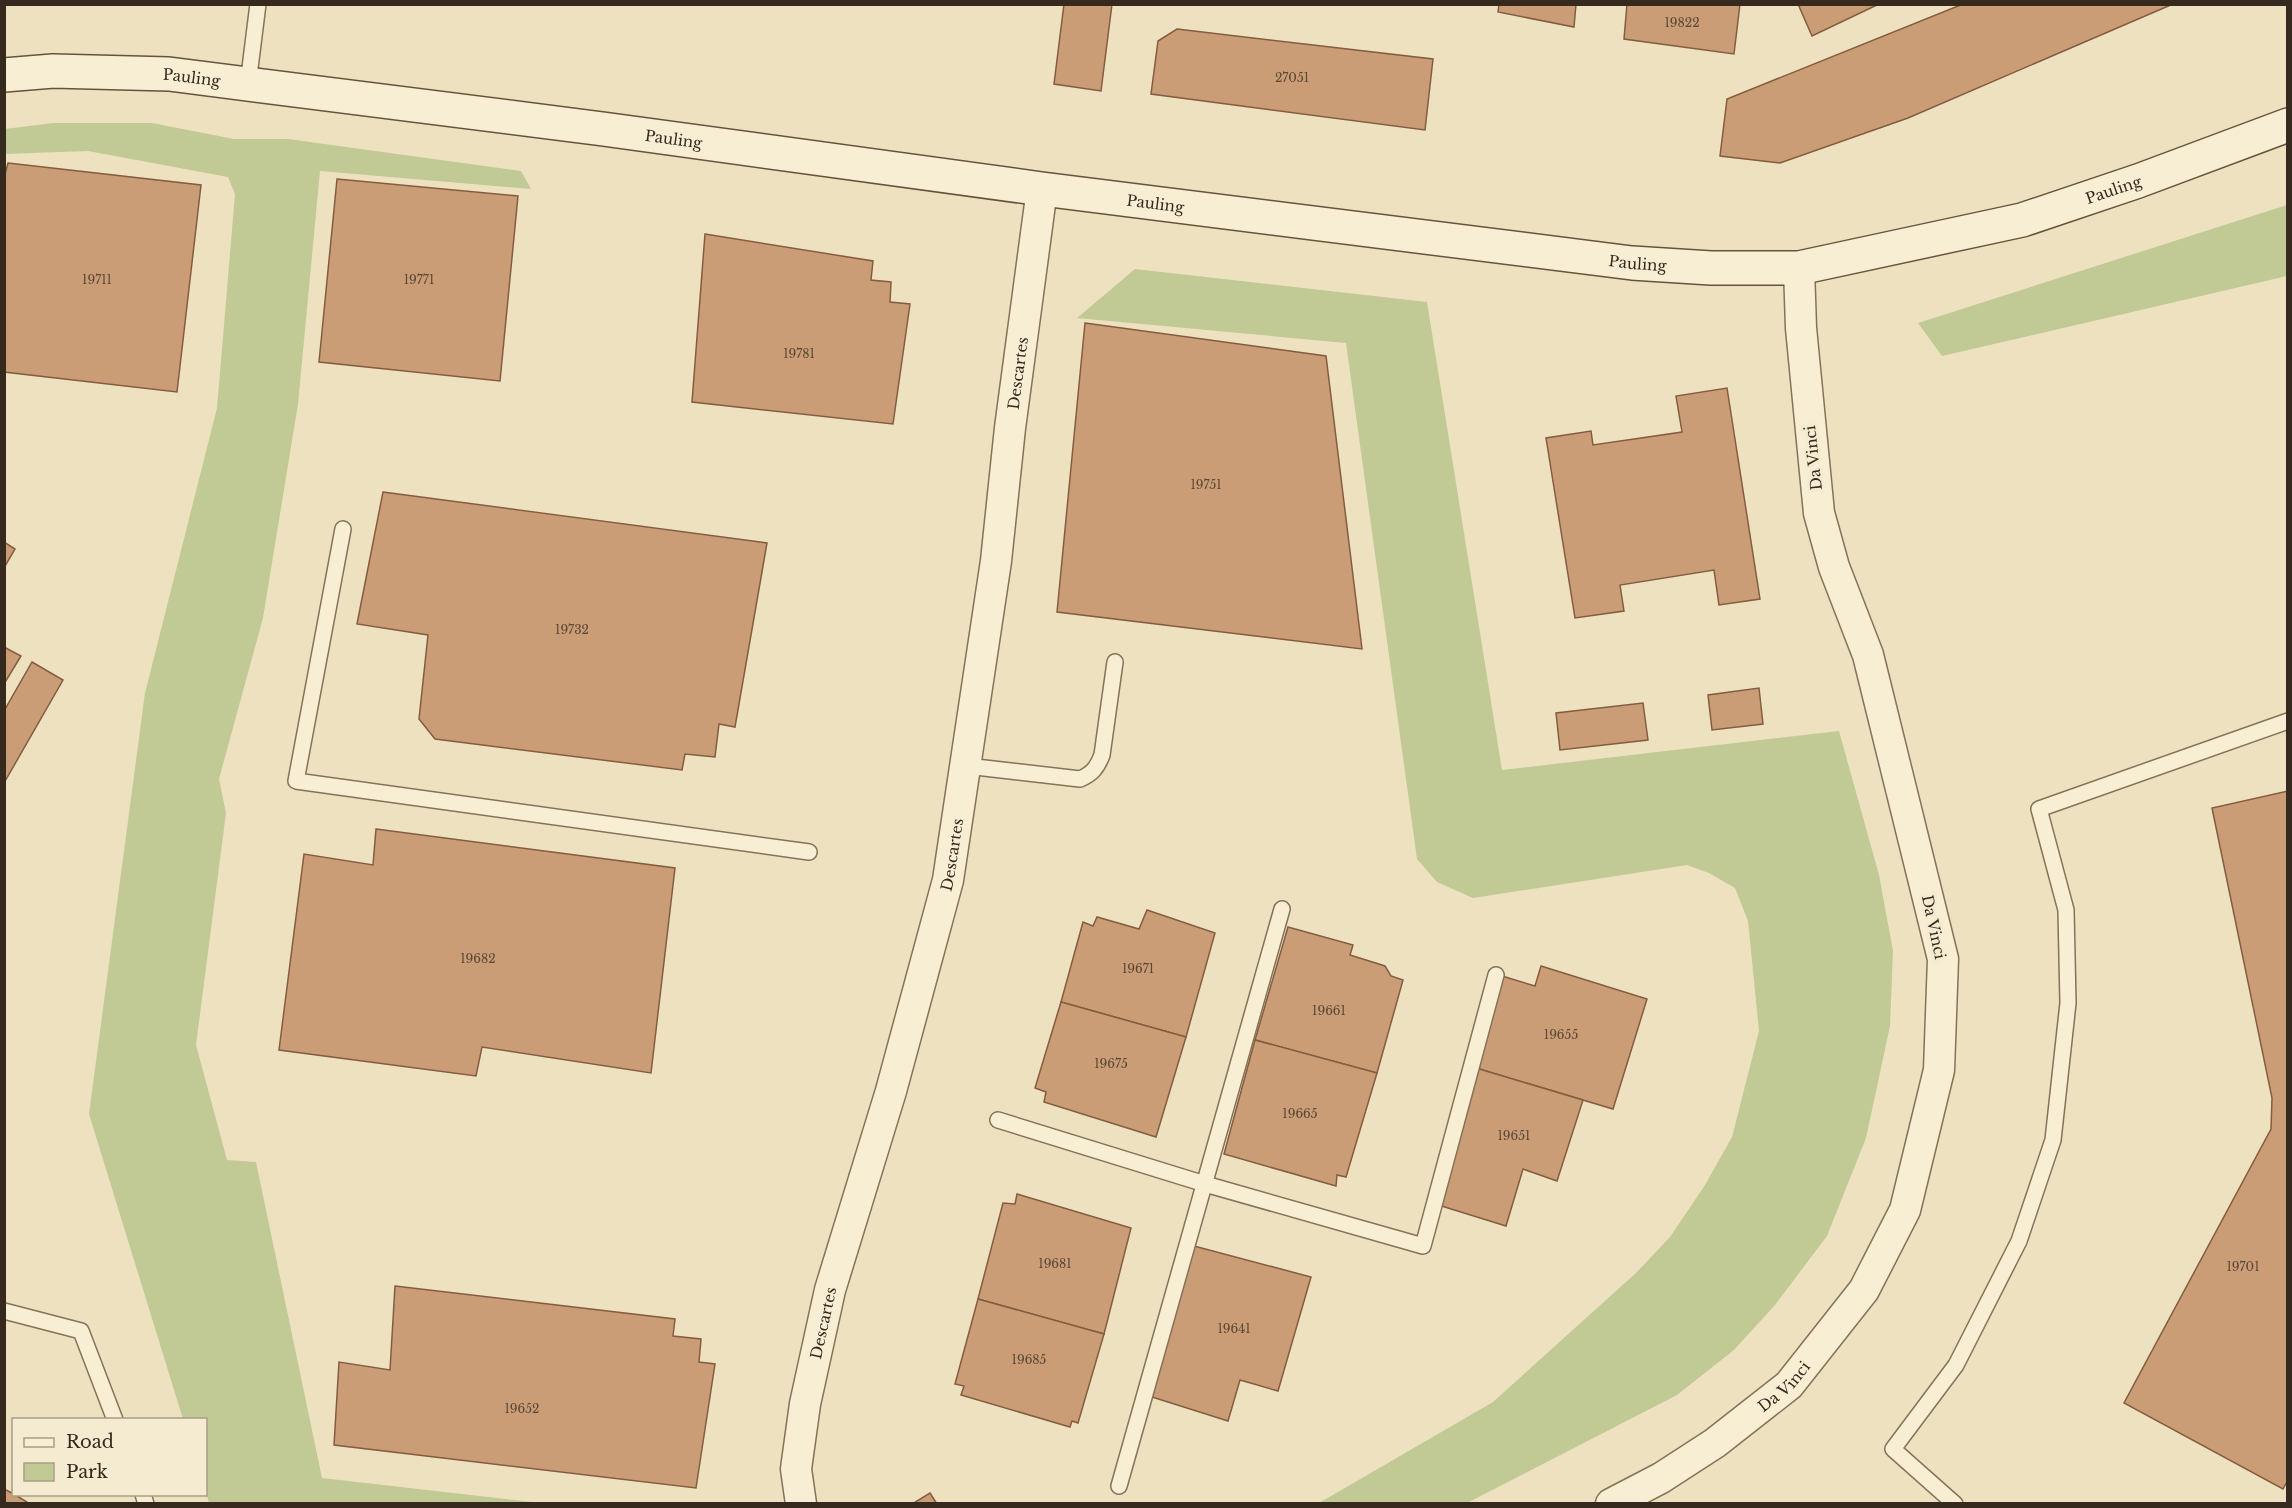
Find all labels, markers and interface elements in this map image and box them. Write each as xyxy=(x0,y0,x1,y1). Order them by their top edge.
house number: 19822 xyxy=(1664,15,1700,30)
street label: Pauling xyxy=(163,64,223,90)
house number: 27051 xyxy=(1275,70,1309,85)
street label: Pauling xyxy=(644,125,705,152)
street label: Pauling xyxy=(2083,171,2145,208)
street label: Pauling xyxy=(1125,190,1186,216)
street label: Pauling xyxy=(1608,251,1668,275)
house number: 19711 xyxy=(82,272,112,287)
house number: 19771 xyxy=(404,272,434,287)
street label: Descartes xyxy=(1003,335,1032,411)
house number: 19781 xyxy=(783,346,815,361)
street label: Da Vinci xyxy=(1800,425,1826,491)
house number: 19751 xyxy=(1190,477,1222,492)
house number: 19732 xyxy=(555,622,589,637)
street label: Descartes xyxy=(936,817,967,893)
street label: Da Vinci xyxy=(1918,893,1950,961)
house number: 19682 xyxy=(460,951,496,966)
house number: 19671 xyxy=(1122,961,1154,976)
house number: 19661 xyxy=(1312,1003,1346,1018)
house number: 19655 xyxy=(1544,1027,1578,1042)
house number: 19675 xyxy=(1094,1056,1128,1071)
house number: 19665 xyxy=(1282,1106,1318,1121)
house number: 19651 xyxy=(1498,1128,1530,1143)
house number: 19681 xyxy=(1038,1256,1072,1271)
house number: 19701 xyxy=(2226,1259,2260,1274)
street label: Descartes xyxy=(806,1285,840,1361)
house number: 19641 xyxy=(1217,1321,1251,1336)
house number: 19685 xyxy=(1012,1352,1047,1367)
street label: Da Vinci xyxy=(1754,1357,1814,1416)
house number: 19652 xyxy=(505,1401,540,1416)
legend xyxy=(12,1418,207,1496)
text: Road xyxy=(66,1431,114,1453)
text: Park xyxy=(66,1461,108,1483)

